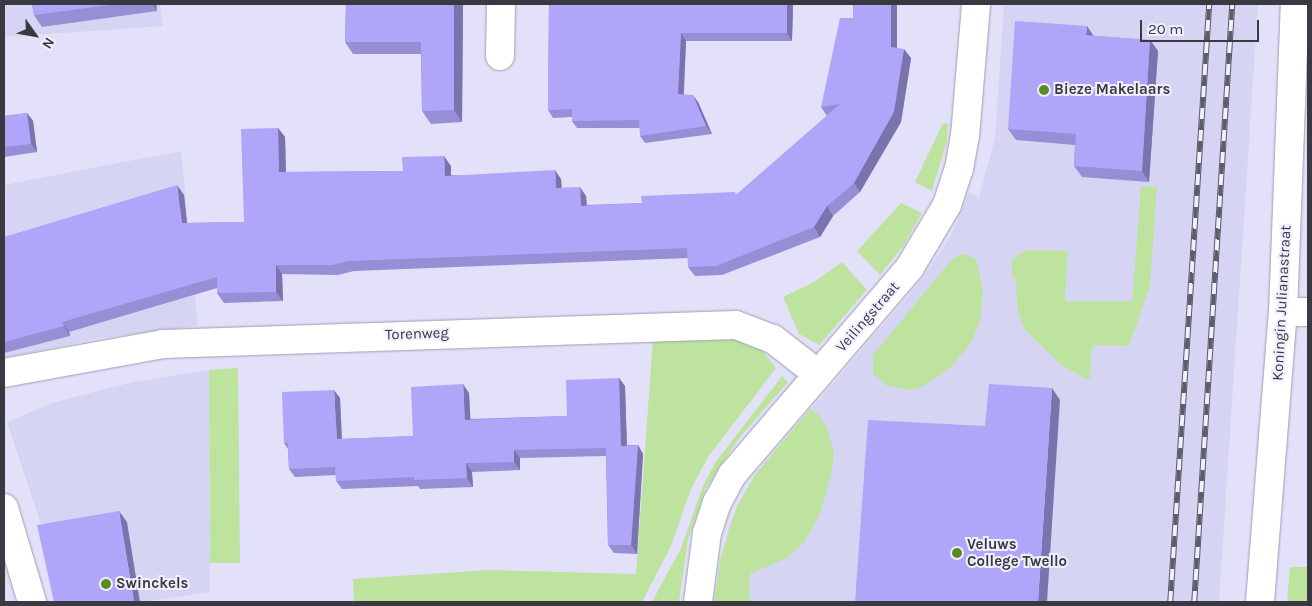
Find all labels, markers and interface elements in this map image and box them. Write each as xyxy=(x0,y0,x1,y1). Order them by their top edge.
north arrow xyxy=(10,10,60,60)
scale bar xyxy=(1142,10,1261,42)
text: 20 m xyxy=(1148,20,1183,38)
text: N xyxy=(38,34,58,52)
place label: Bieze Makelaars xyxy=(1054,81,1170,99)
marker: Bieze Makelaars xyxy=(1038,84,1050,96)
street label: Koningin Julianastraat xyxy=(1269,225,1295,381)
street label: Veilingstraat xyxy=(833,278,903,356)
street label: Torenweg xyxy=(385,324,449,344)
place label: Veluws College Twello xyxy=(967,535,1067,570)
marker: Veluws College Twello xyxy=(951,547,963,559)
place label: Swinckels xyxy=(116,575,188,593)
marker: Swinckels xyxy=(100,578,112,590)

